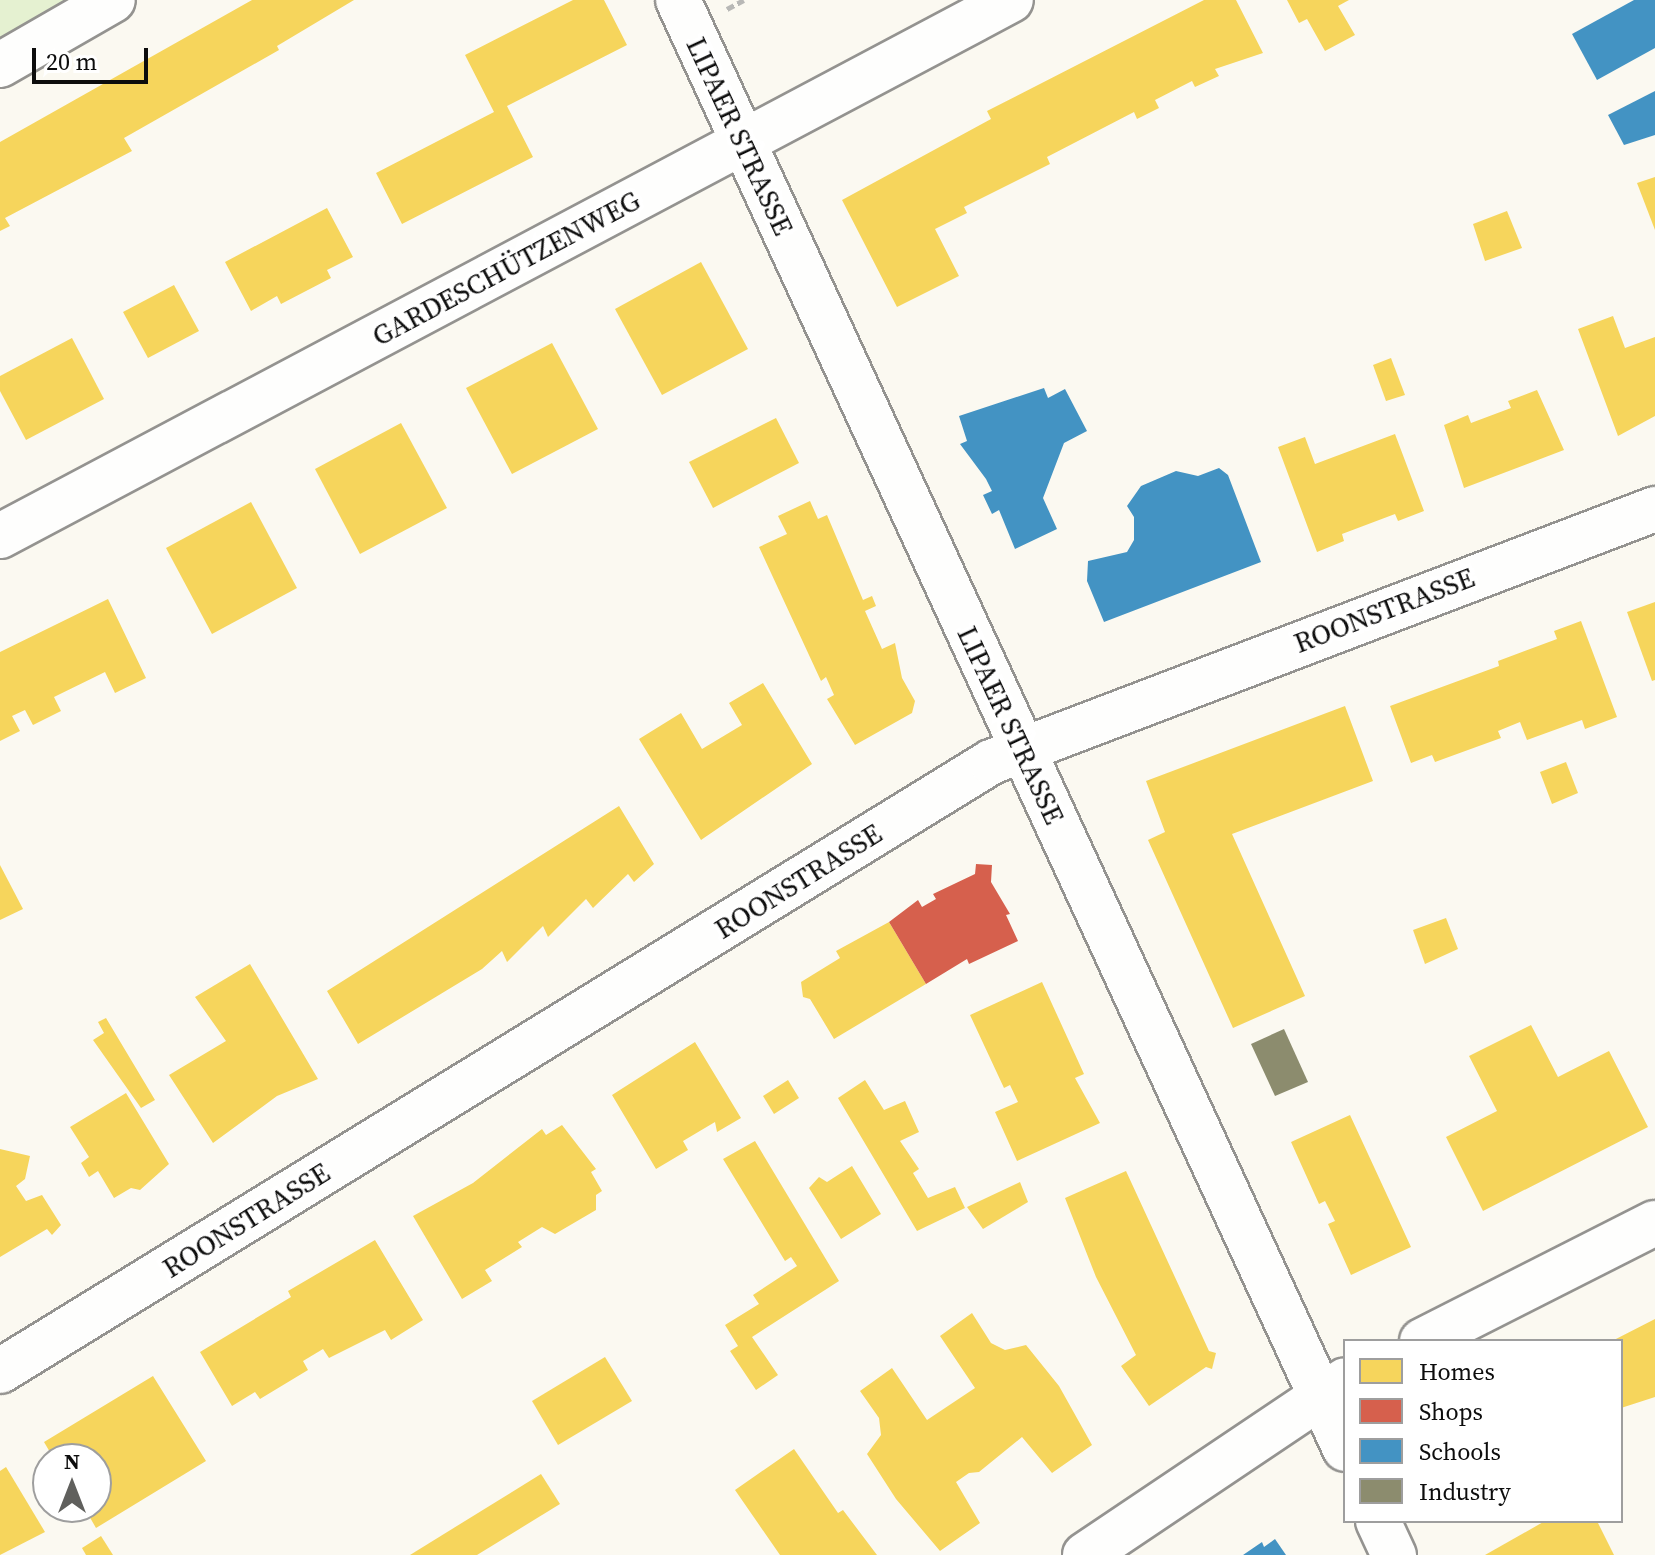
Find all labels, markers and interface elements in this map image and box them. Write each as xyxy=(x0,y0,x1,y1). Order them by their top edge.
scale bar xyxy=(36,32,152,82)
street label: LIPAER STRASSE xyxy=(679,32,801,240)
text: 20 m xyxy=(46,45,97,78)
street label: GARDESCHÜTZENWEG xyxy=(366,183,646,353)
street label: ROONSTRASSE xyxy=(1289,560,1479,660)
street label: LIPAER STRASSE xyxy=(950,621,1072,829)
street label: ROONSTRASSE xyxy=(708,816,888,946)
street label: ROONSTRASSE xyxy=(156,1155,336,1285)
legend xyxy=(1343,1339,1623,1523)
text: Homes xyxy=(1419,1355,1495,1388)
text: Shops xyxy=(1419,1395,1483,1428)
text: Schools xyxy=(1419,1435,1501,1468)
north arrow xyxy=(32,1443,112,1523)
text: N xyxy=(64,1446,80,1476)
text: Industry xyxy=(1419,1475,1511,1508)

